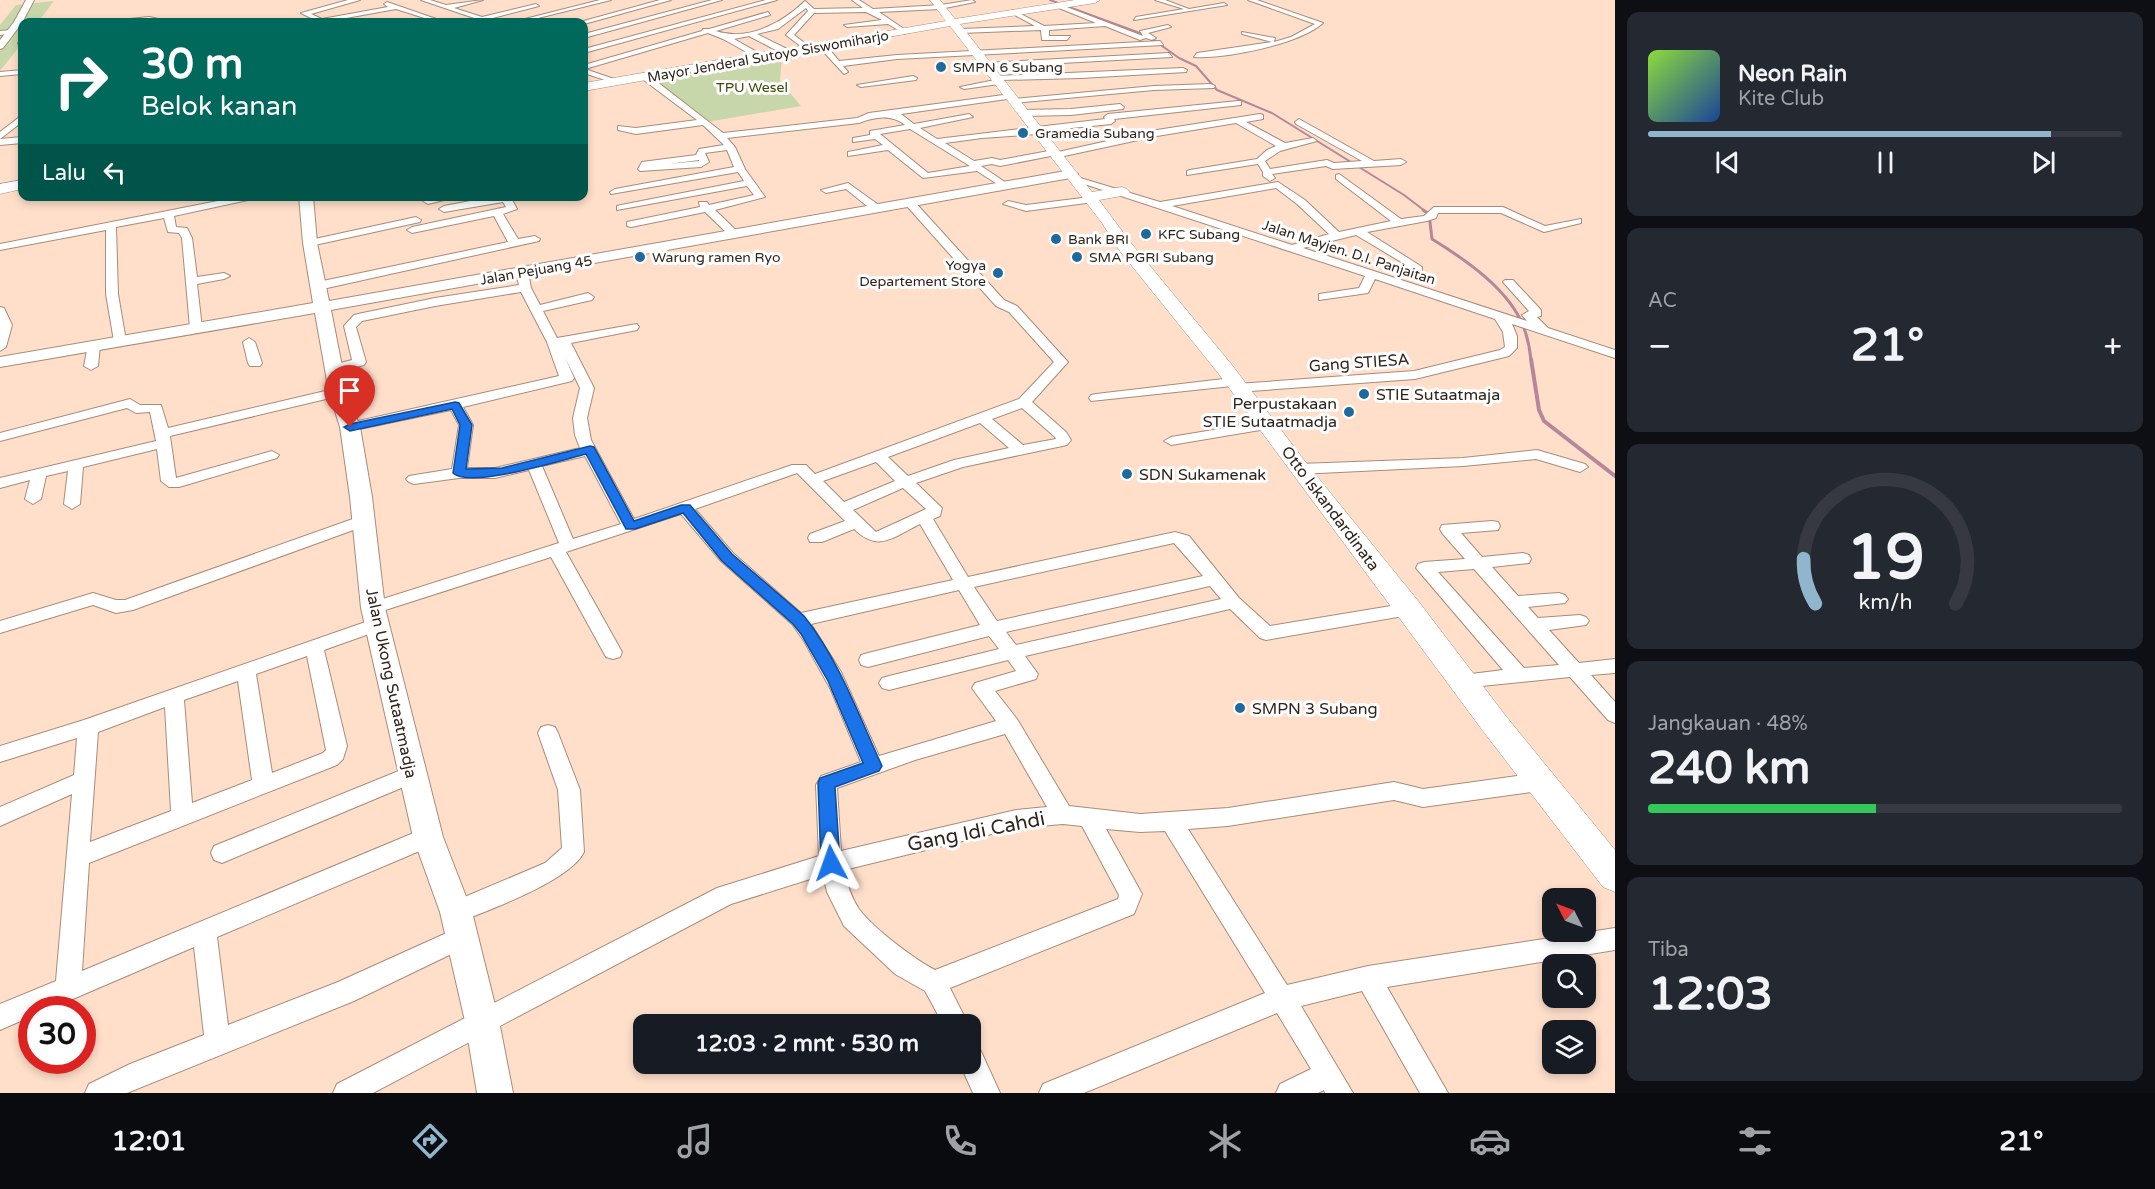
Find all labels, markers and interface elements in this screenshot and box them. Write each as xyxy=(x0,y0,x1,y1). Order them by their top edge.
street label: Mayor Jenderal Sutoyo Siswomiharjo xyxy=(646,27,890,86)
text: 30 m xyxy=(141,39,243,90)
icon: right xyxy=(42,42,120,120)
place label: SMPN 6 Subang xyxy=(953,59,1063,76)
marker: SMPN 6 Subang xyxy=(934,60,948,74)
text: Neon Rain xyxy=(1738,61,1847,87)
park label: TPU Wesel xyxy=(716,79,788,96)
text: Kite Club xyxy=(1738,87,1824,111)
text: Belok kanan xyxy=(141,90,297,123)
place label: Gramedia Subang xyxy=(1035,125,1155,142)
marker: Gramedia Subang xyxy=(1016,126,1030,140)
icon: previous xyxy=(1711,146,1744,179)
icon: pause xyxy=(1869,146,1902,179)
icon: next xyxy=(2027,146,2060,179)
icon: left xyxy=(98,156,131,189)
text: Lalu xyxy=(42,160,86,186)
street label: Jalan Mayjen. D.I. Panjaitan xyxy=(1260,216,1438,289)
place label: KFC Subang xyxy=(1158,226,1240,243)
marker: KFC Subang xyxy=(1139,227,1153,241)
place label: Bank BRI xyxy=(1068,231,1129,248)
marker: Bank BRI xyxy=(1049,232,1063,246)
place label: Warung ramen Ryo xyxy=(652,249,780,266)
place label: SMA PGRI Subang xyxy=(1089,249,1214,266)
marker: Warung ramen Ryo xyxy=(633,250,647,264)
marker: SMA PGRI Subang xyxy=(1070,250,1084,264)
street label: Jalan Pejuang 45 xyxy=(479,252,593,289)
place label: Yogya Departement Store xyxy=(859,257,986,290)
marker: Yogya Departement Store xyxy=(991,266,1005,280)
text: AC xyxy=(1648,289,1677,313)
text: 21° xyxy=(1851,319,1924,373)
text: − xyxy=(1648,327,1672,366)
text: + xyxy=(2103,327,2122,366)
street label: Gang STIESA xyxy=(1308,350,1410,376)
pin xyxy=(324,365,375,427)
icon: arrive xyxy=(333,374,366,407)
place label: STIE Sutaatmaja xyxy=(1376,385,1500,405)
marker: STIE Sutaatmaja xyxy=(1357,387,1371,401)
place label: Perpustakaan STIE Sutaatmadja xyxy=(1203,394,1337,432)
marker: Perpustakaan STIE Sutaatmadja xyxy=(1342,405,1356,419)
street label: Otto Iskandardinata xyxy=(1277,442,1384,575)
place label: SDN Sukamenak xyxy=(1139,465,1266,485)
marker: SDN Sukamenak xyxy=(1120,467,1134,481)
text: 19 xyxy=(1846,521,1924,596)
street label: Jalan Ukong Sutaatmadja xyxy=(361,586,421,780)
text: km/h xyxy=(1858,589,1912,615)
place label: SMPN 3 Subang xyxy=(1252,699,1378,719)
marker: SMPN 3 Subang xyxy=(1233,701,1247,715)
text: Jangkauan · 48% xyxy=(1648,712,1808,736)
text: 240 km xyxy=(1648,742,1810,796)
street label: Gang Idi Cahdi xyxy=(905,807,1047,857)
position arrow xyxy=(799,831,863,895)
north arrow xyxy=(1542,888,1596,942)
map controls xyxy=(1542,888,1596,1074)
text: Tiba xyxy=(1648,938,1689,962)
button: search xyxy=(1542,954,1596,1008)
text: 12:03 xyxy=(1648,968,1773,1022)
speed limit sign: 30 xyxy=(18,996,96,1074)
button: layers xyxy=(1542,1020,1596,1074)
text: 12:03 · 2 mnt · 530 m xyxy=(695,1031,919,1057)
icon: directions xyxy=(409,1120,451,1162)
icon: music xyxy=(674,1120,716,1162)
icon: phone xyxy=(939,1120,981,1162)
icon: climate xyxy=(1204,1120,1246,1162)
icon: car xyxy=(1469,1120,1511,1162)
icon: filters xyxy=(1734,1120,1776,1162)
text: 12:01 xyxy=(112,1125,186,1158)
text: 21° xyxy=(1999,1125,2043,1158)

